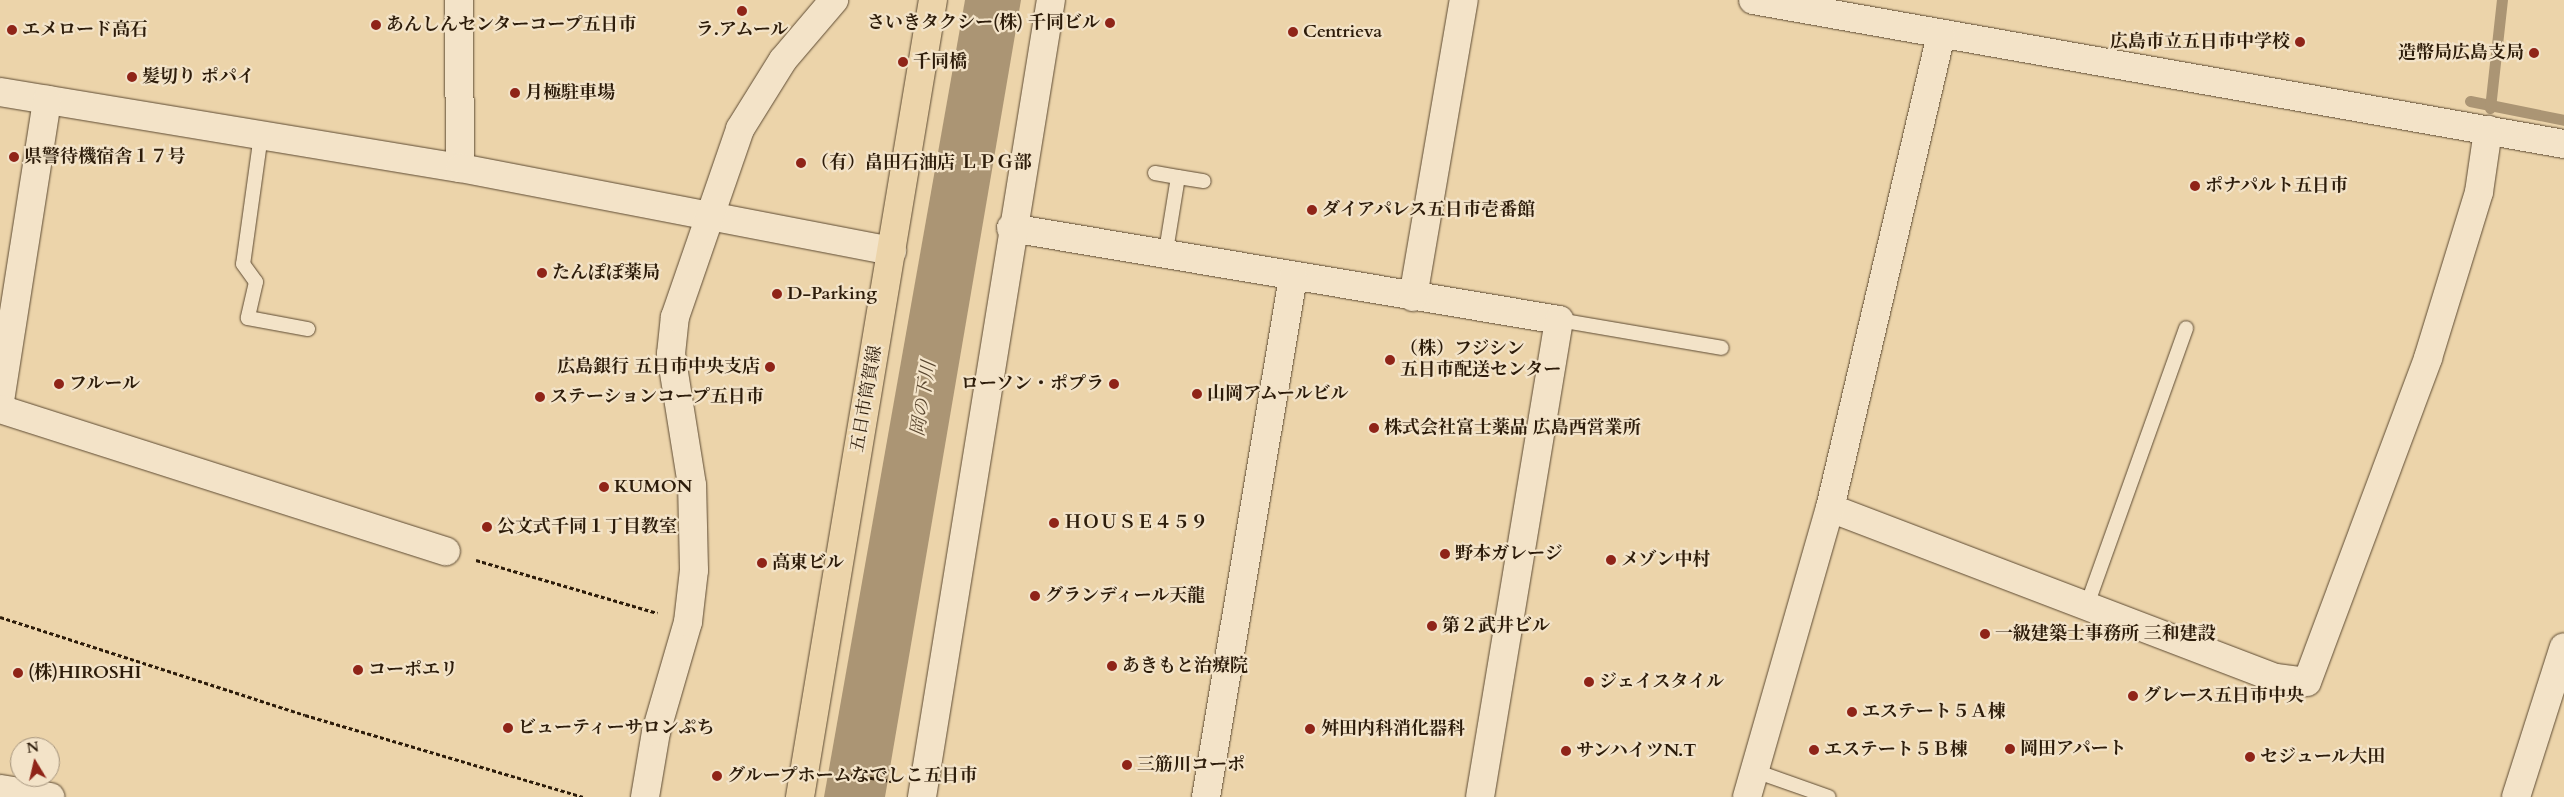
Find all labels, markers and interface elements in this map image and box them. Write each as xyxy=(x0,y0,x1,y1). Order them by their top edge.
marker: ラ.アムール xyxy=(736,5,748,17)
place label: さいきタクシー(株) 千同ビル xyxy=(867,12,1100,34)
place label: あんしんセンターコープ五日市 xyxy=(386,14,638,36)
marker: さいきタクシー(株) 千同ビル xyxy=(1104,17,1116,29)
place label: エメロード高石 xyxy=(22,19,148,41)
marker: あんしんセンターコープ五日市 xyxy=(370,19,382,31)
place label: ラ.アムール xyxy=(695,19,789,41)
place label: Centrieva xyxy=(1303,21,1382,43)
marker: エメロード高石 xyxy=(6,24,18,36)
marker: Centrieva xyxy=(1287,26,1299,38)
place label: 広島市立五日市中学校 xyxy=(2110,31,2290,53)
marker: 広島市立五日市中学校 xyxy=(2294,36,2306,48)
place label: 造幣局広島支局 xyxy=(2398,42,2524,64)
marker: 造幣局広島支局 xyxy=(2528,47,2540,59)
place label: 千同橋 xyxy=(913,51,967,73)
marker: 千同橋 xyxy=(897,56,909,68)
place label: 髪切り ポパイ xyxy=(142,66,255,88)
marker: 髪切り ポパイ xyxy=(126,71,138,83)
place label: 月極駐車場 xyxy=(525,82,615,104)
marker: 月極駐車場 xyxy=(509,87,521,99)
place label: 県警待機宿舎１７号 xyxy=(24,146,186,168)
marker: 県警待機宿舎１７号 xyxy=(8,151,20,163)
place label: （有）畠田石油店 ＬＰＧ部 xyxy=(811,152,1032,174)
marker: （有）畠田石油店 ＬＰＧ部 xyxy=(795,157,807,169)
place label: ポナパルト五日市 xyxy=(2205,175,2349,197)
marker: ポナパルト五日市 xyxy=(2189,180,2201,192)
place label: ダイアパレス五日市壱番館 xyxy=(1322,199,1538,221)
marker: ダイアパレス五日市壱番館 xyxy=(1306,204,1318,216)
place label: たんぽぽ薬局 xyxy=(552,262,660,284)
marker: たんぽぽ薬局 xyxy=(536,267,548,279)
place label: D-Parking xyxy=(787,283,877,305)
marker: D-Parking xyxy=(771,288,783,300)
place label: （株）フジシン 五日市配送センター xyxy=(1400,339,1562,382)
street label: 五日市筒賀線 xyxy=(847,344,887,454)
marker: （株）フジシン 五日市配送センター xyxy=(1384,354,1396,366)
place label: 広島銀行 五日市中央支店 xyxy=(557,356,760,378)
water label: 岡の下川 xyxy=(907,360,941,438)
marker: 広島銀行 五日市中央支店 xyxy=(764,361,776,373)
place label: フルール xyxy=(69,373,141,395)
place label: ローソン・ポプラ xyxy=(960,373,1104,395)
marker: フルール xyxy=(53,378,65,390)
marker: ローソン・ポプラ xyxy=(1108,378,1120,390)
place label: 山岡アムールビル xyxy=(1207,383,1350,405)
place label: ステーションコープ五日市 xyxy=(550,386,766,408)
marker: 山岡アムールビル xyxy=(1191,388,1203,400)
marker: ステーションコープ五日市 xyxy=(534,391,546,403)
place label: 株式会社富士薬品 広島西営業所 xyxy=(1384,417,1641,439)
marker: 株式会社富士薬品 広島西営業所 xyxy=(1368,422,1380,434)
place label: KUMON xyxy=(614,476,692,498)
marker: KUMON xyxy=(598,481,610,493)
place label: ＨＯＵＳＥ４５９ xyxy=(1064,512,1208,534)
place label: 公文式千同１丁目教室 xyxy=(497,516,677,538)
marker: ＨＯＵＳＥ４５９ xyxy=(1048,517,1060,529)
marker: 公文式千同１丁目教室 xyxy=(481,521,493,533)
place label: 野本ガレージ xyxy=(1455,543,1563,565)
marker: 野本ガレージ xyxy=(1439,548,1451,560)
place label: メゾン中村 xyxy=(1621,549,1711,571)
place label: 高東ビル xyxy=(772,552,844,574)
marker: メゾン中村 xyxy=(1605,554,1617,566)
marker: 高東ビル xyxy=(756,557,768,569)
place label: グランディール天龍 xyxy=(1045,585,1207,607)
marker: グランディール天龍 xyxy=(1029,590,1041,602)
place label: 第２武井ビル xyxy=(1442,615,1550,637)
marker: 第２武井ビル xyxy=(1426,620,1438,632)
place label: 一級建築士事務所 三和建設 xyxy=(1995,623,2216,645)
marker: 一級建築士事務所 三和建設 xyxy=(1979,628,1991,640)
place label: あきもと治療院 xyxy=(1122,655,1248,677)
place label: コーポエリ xyxy=(368,659,458,681)
marker: あきもと治療院 xyxy=(1106,660,1118,672)
place label: (株)HIROSHI xyxy=(28,662,141,684)
marker: コーポエリ xyxy=(352,664,364,676)
marker: (株)HIROSHI xyxy=(12,667,24,679)
place label: ジェイスタイル xyxy=(1599,671,1725,693)
marker: ジェイスタイル xyxy=(1583,676,1595,688)
place label: グレース五日市中央 xyxy=(2143,685,2305,707)
marker: グレース五日市中央 xyxy=(2127,690,2139,702)
place label: エステート５Ａ棟 xyxy=(1862,701,2006,723)
marker: エステート５Ａ棟 xyxy=(1846,706,1858,718)
place label: ビューティーサロンぷち xyxy=(518,717,716,739)
place label: 舛田内科消化器科 xyxy=(1321,718,1465,740)
marker: ビューティーサロンぷち xyxy=(502,722,514,734)
marker: 舛田内科消化器科 xyxy=(1303,722,1317,736)
north arrow xyxy=(10,737,60,787)
text: N xyxy=(25,737,40,758)
place label: 岡田アパート xyxy=(2020,738,2128,760)
place label: エステート５Ｂ棟 xyxy=(1824,739,1968,761)
place label: サンハイツN.T xyxy=(1576,740,1699,762)
marker: 岡田アパート xyxy=(2004,743,2016,755)
marker: エステート５Ｂ棟 xyxy=(1808,744,1820,756)
marker: サンハイツN.T xyxy=(1560,745,1572,757)
place label: セジュール大田 xyxy=(2260,746,2386,768)
marker: セジュール大田 xyxy=(2244,751,2256,763)
place label: 三筋川コーポ xyxy=(1137,754,1245,776)
marker: 三筋川コーポ xyxy=(1121,759,1133,771)
place label: グループホームなでしこ五日市 xyxy=(727,765,979,787)
marker: グループホームなでしこ五日市 xyxy=(711,770,723,782)

